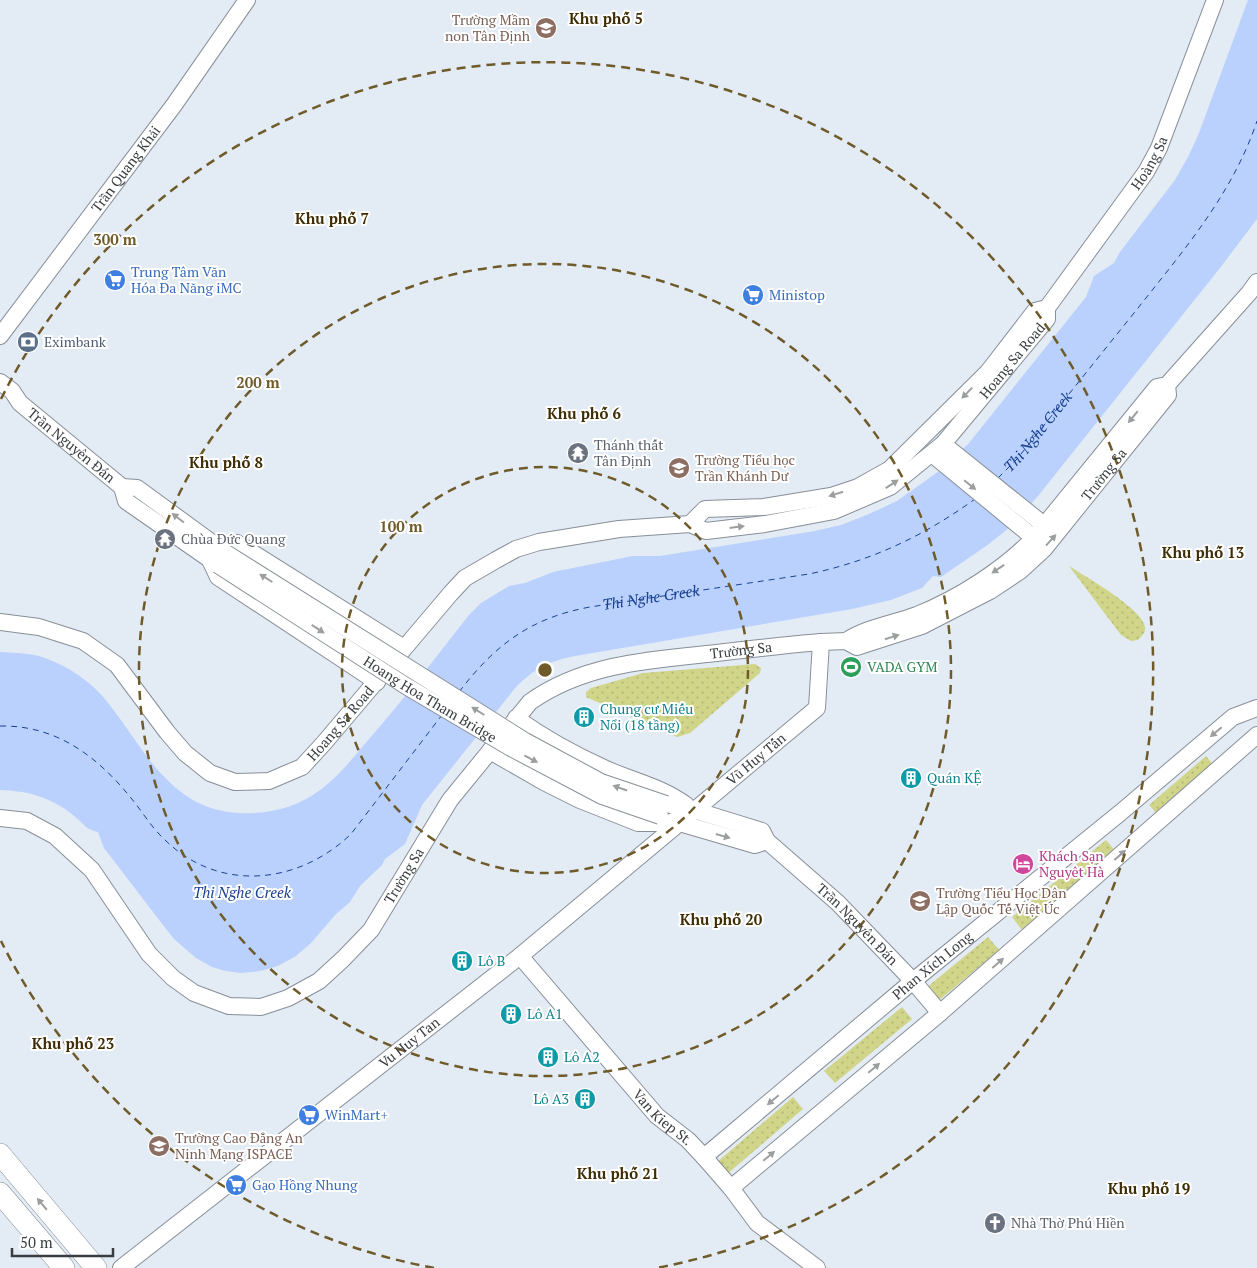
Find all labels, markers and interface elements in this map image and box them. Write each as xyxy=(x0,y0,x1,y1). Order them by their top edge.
district label: Khu phố 5 xyxy=(569,8,643,28)
place label: Trường Mầm non Tân Định xyxy=(445,10,530,45)
school or university icon: Trường Mầm non Tân Định xyxy=(534,16,558,40)
street label: Trần Quang Khải xyxy=(87,122,164,216)
street label: Hoàng Sa xyxy=(1126,134,1172,193)
district label: Khu phố 7 xyxy=(295,208,369,228)
text: 300 m xyxy=(93,229,137,249)
place label: Trung Tâm Văn Hóa Đa Năng iMC xyxy=(131,262,242,297)
supermarket icon: Trung Tâm Văn Hóa Đa Năng iMC xyxy=(103,268,127,292)
supermarket icon: Ministop xyxy=(741,283,765,307)
place label: Ministop xyxy=(769,285,825,304)
street label: Hoang Sa Road xyxy=(975,318,1049,402)
bank icon: Eximbank xyxy=(16,330,40,354)
place label: Eximbank xyxy=(44,332,107,351)
text: 200 m xyxy=(236,372,280,392)
one-way arrow xyxy=(961,386,973,398)
water label: Thi Nghe Creek xyxy=(999,387,1076,476)
street label: Trần Nguyên Đán xyxy=(24,403,120,487)
district label: Khu phố 6 xyxy=(547,403,621,423)
one-way arrow xyxy=(1127,410,1138,423)
place label: Thánh thất Tân Định xyxy=(594,435,664,470)
temple icon: Thánh thất Tân Định xyxy=(566,441,590,465)
street label: Trường Sa xyxy=(1077,444,1131,504)
place label: Trường Tiểu học Trần Khánh Dư xyxy=(695,450,795,485)
district label: Khu phố 8 xyxy=(189,452,263,472)
school or university icon: Trường Tiểu học Trần Khánh Dư xyxy=(667,456,691,480)
one-way arrow xyxy=(885,480,899,489)
one-way arrow xyxy=(963,480,976,491)
one-way arrow xyxy=(828,490,843,498)
one-way arrow xyxy=(172,513,185,524)
text: 100 m xyxy=(379,516,423,536)
one-way arrow xyxy=(729,523,745,531)
temple icon: Chùa Đức Quang xyxy=(153,527,177,551)
place label: Chùa Đức Quang xyxy=(181,529,286,548)
one-way arrow xyxy=(1046,533,1057,546)
district label: Khu phố 13 xyxy=(1162,542,1244,562)
one-way arrow xyxy=(991,565,1004,574)
one-way arrow xyxy=(260,573,273,583)
water label: Thi Nghe Creek xyxy=(601,580,702,614)
one-way arrow xyxy=(311,624,325,634)
one-way arrow xyxy=(884,632,899,640)
street label: Trường Sa xyxy=(709,637,773,663)
street label: Hoang Hoa Tham Bridge xyxy=(360,651,500,746)
sports icon: VADA GYM xyxy=(839,655,863,679)
place label: VADA GYM xyxy=(867,657,937,676)
centre of rings xyxy=(536,661,554,679)
street label: Hoang Sa Road xyxy=(302,681,378,765)
place label: Chung cư Miếu Nổi (18 tầng) xyxy=(600,699,693,734)
building icon: Chung cư Miếu Nổi (18 tầng) xyxy=(572,705,596,729)
one-way arrow xyxy=(471,707,484,716)
one-way arrow xyxy=(1210,726,1222,738)
street label: Vũ Huy Tấn xyxy=(722,728,790,789)
one-way arrow xyxy=(524,755,539,763)
building icon: Quán KỆ xyxy=(899,766,923,790)
place label: Quán KỆ xyxy=(927,768,982,787)
one-way arrow xyxy=(612,784,627,792)
one-way arrow xyxy=(716,832,731,840)
street label: Trường Sa xyxy=(379,844,428,907)
place label: Khách Sạn Nguyêt Hà xyxy=(1039,846,1104,881)
one-way arrow xyxy=(1113,850,1126,861)
hotel icon: Khách Sạn Nguyêt Hà xyxy=(1011,852,1035,876)
street label: Trần Nguyên Đán xyxy=(813,879,903,969)
water label: Thi Nghe Creek xyxy=(193,882,292,902)
place label: Trường Tiểu Học Dân Lập Quốc Tế Việt Úc xyxy=(936,883,1067,918)
school or university icon: Trường Tiểu Học Dân Lập Quốc Tế Việt Úc xyxy=(908,889,932,913)
district label: Khu phố 20 xyxy=(680,909,763,929)
street label: Phan Xích Long xyxy=(888,926,977,1004)
building icon: Lô B xyxy=(450,949,474,973)
place label: Lô B xyxy=(478,951,505,970)
one-way arrow xyxy=(991,957,1004,968)
building icon: Lô A1 xyxy=(499,1002,523,1026)
place label: Lô A1 xyxy=(527,1004,563,1023)
street label: Vu Huy Tan xyxy=(375,1012,444,1072)
district label: Khu phố 23 xyxy=(32,1033,114,1053)
building icon: Lô A2 xyxy=(536,1045,560,1069)
place label: Lô A2 xyxy=(564,1047,600,1066)
one-way arrow xyxy=(868,1063,881,1074)
street label: Van Kiep St. xyxy=(629,1085,698,1149)
building icon: Lô A3 xyxy=(573,1087,597,1111)
place label: Lô A3 xyxy=(533,1089,569,1108)
one-way arrow xyxy=(767,1094,780,1105)
supermarket icon: WinMart+ xyxy=(297,1103,321,1127)
place label: WinMart+ xyxy=(325,1105,388,1124)
place label: Trường Cao Đẳng An Ninh Mạng ISPACE xyxy=(175,1128,303,1163)
school or university icon: Trường Cao Đẳng An Ninh Mạng ISPACE xyxy=(147,1134,171,1158)
one-way arrow xyxy=(762,1151,775,1162)
district label: Khu phố 21 xyxy=(577,1163,659,1183)
supermarket icon: Gạo Hồng Nhung xyxy=(224,1173,248,1197)
place label: Gạo Hồng Nhung xyxy=(252,1175,358,1194)
district label: Khu phố 19 xyxy=(1108,1178,1190,1198)
one-way arrow xyxy=(36,1198,47,1211)
church icon: Nhà Thờ Phú Hiền xyxy=(983,1211,1007,1235)
place label: Nhà Thờ Phú Hiền xyxy=(1011,1213,1125,1232)
scale bar xyxy=(12,1226,114,1258)
text: 50 m xyxy=(20,1232,53,1252)

